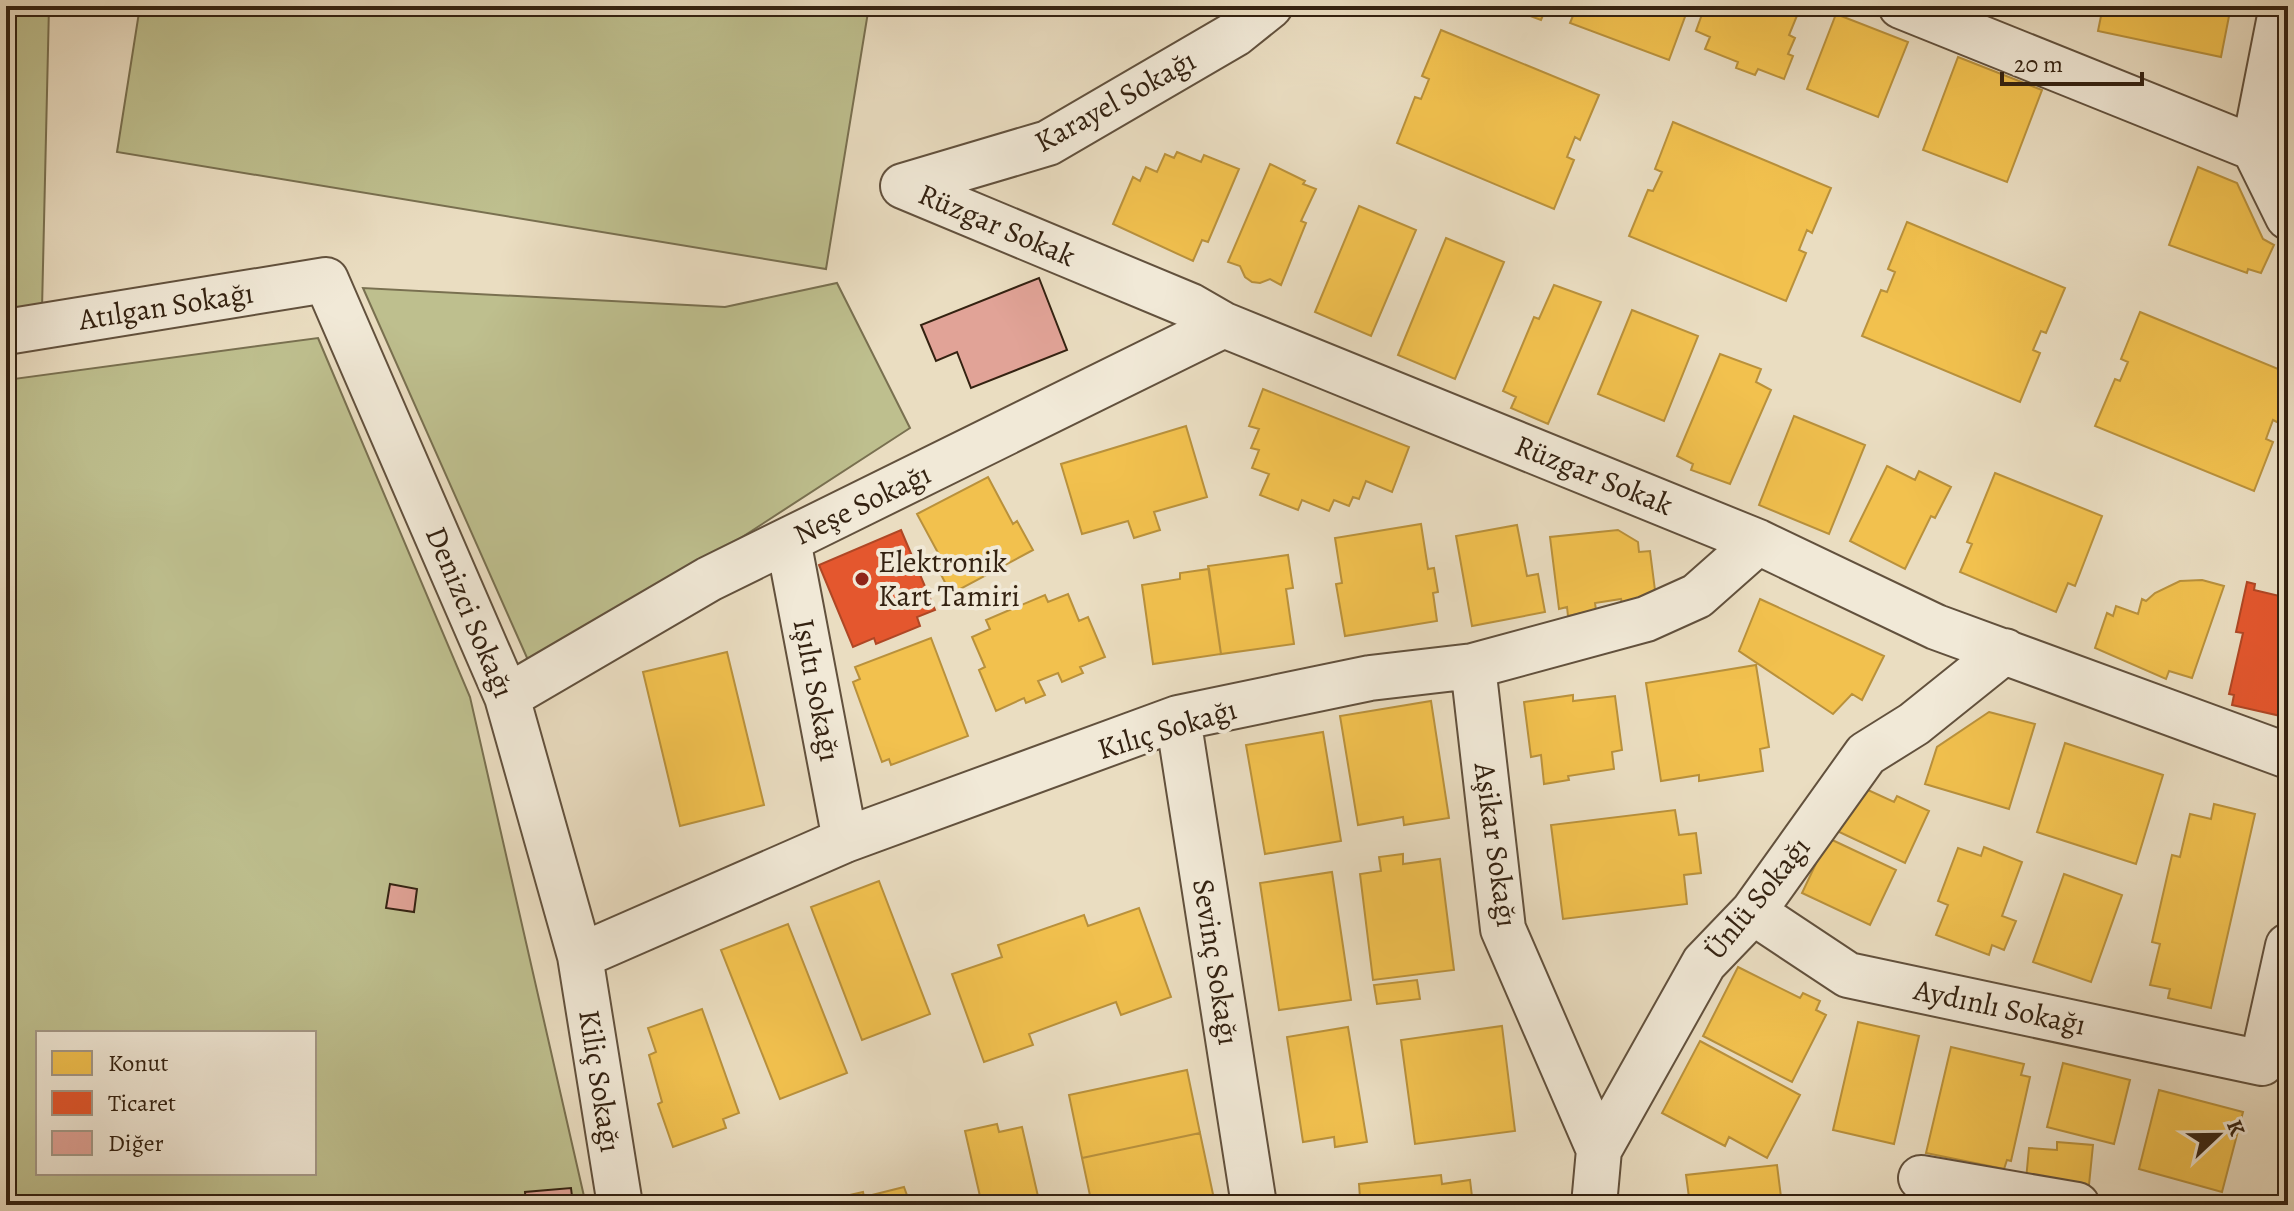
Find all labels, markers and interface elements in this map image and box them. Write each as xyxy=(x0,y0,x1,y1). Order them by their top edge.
scale bar xyxy=(2002,36,2142,86)
street label: Karayel Sokağı xyxy=(1027,40,1203,162)
text: 20 m xyxy=(2014,48,2063,80)
street label: Rüzgar Sokak xyxy=(912,174,1082,276)
street label: Atılgan Sokağı xyxy=(75,272,256,340)
street label: Rüzgar Sokak xyxy=(1509,425,1679,525)
street label: Neşe Sokağı xyxy=(787,454,937,554)
street label: Denizci Sokağı xyxy=(416,520,524,704)
place label: Elektronik Kart Tamiri xyxy=(878,542,1020,616)
marker: Elektronik Kart Tamiri xyxy=(853,570,871,588)
street label: Işıltı Sokağı xyxy=(784,615,850,765)
street label: Kılıç Sokağı xyxy=(1092,689,1242,769)
street label: Aşikar Sokağı xyxy=(1465,759,1527,930)
street label: Ünlü Sokağı xyxy=(1695,828,1819,968)
street label: Sevinç Sokağı xyxy=(1183,876,1249,1048)
street label: Aydınlı Sokağı xyxy=(1909,969,2090,1045)
street label: Kiliç Sokağı xyxy=(569,1007,631,1155)
legend xyxy=(36,1031,316,1175)
text: Konut xyxy=(108,1047,168,1079)
text: Ticaret xyxy=(108,1087,176,1119)
north arrow xyxy=(2178,1095,2258,1175)
text: K xyxy=(2219,1116,2252,1141)
text: Diğer xyxy=(108,1127,164,1159)

